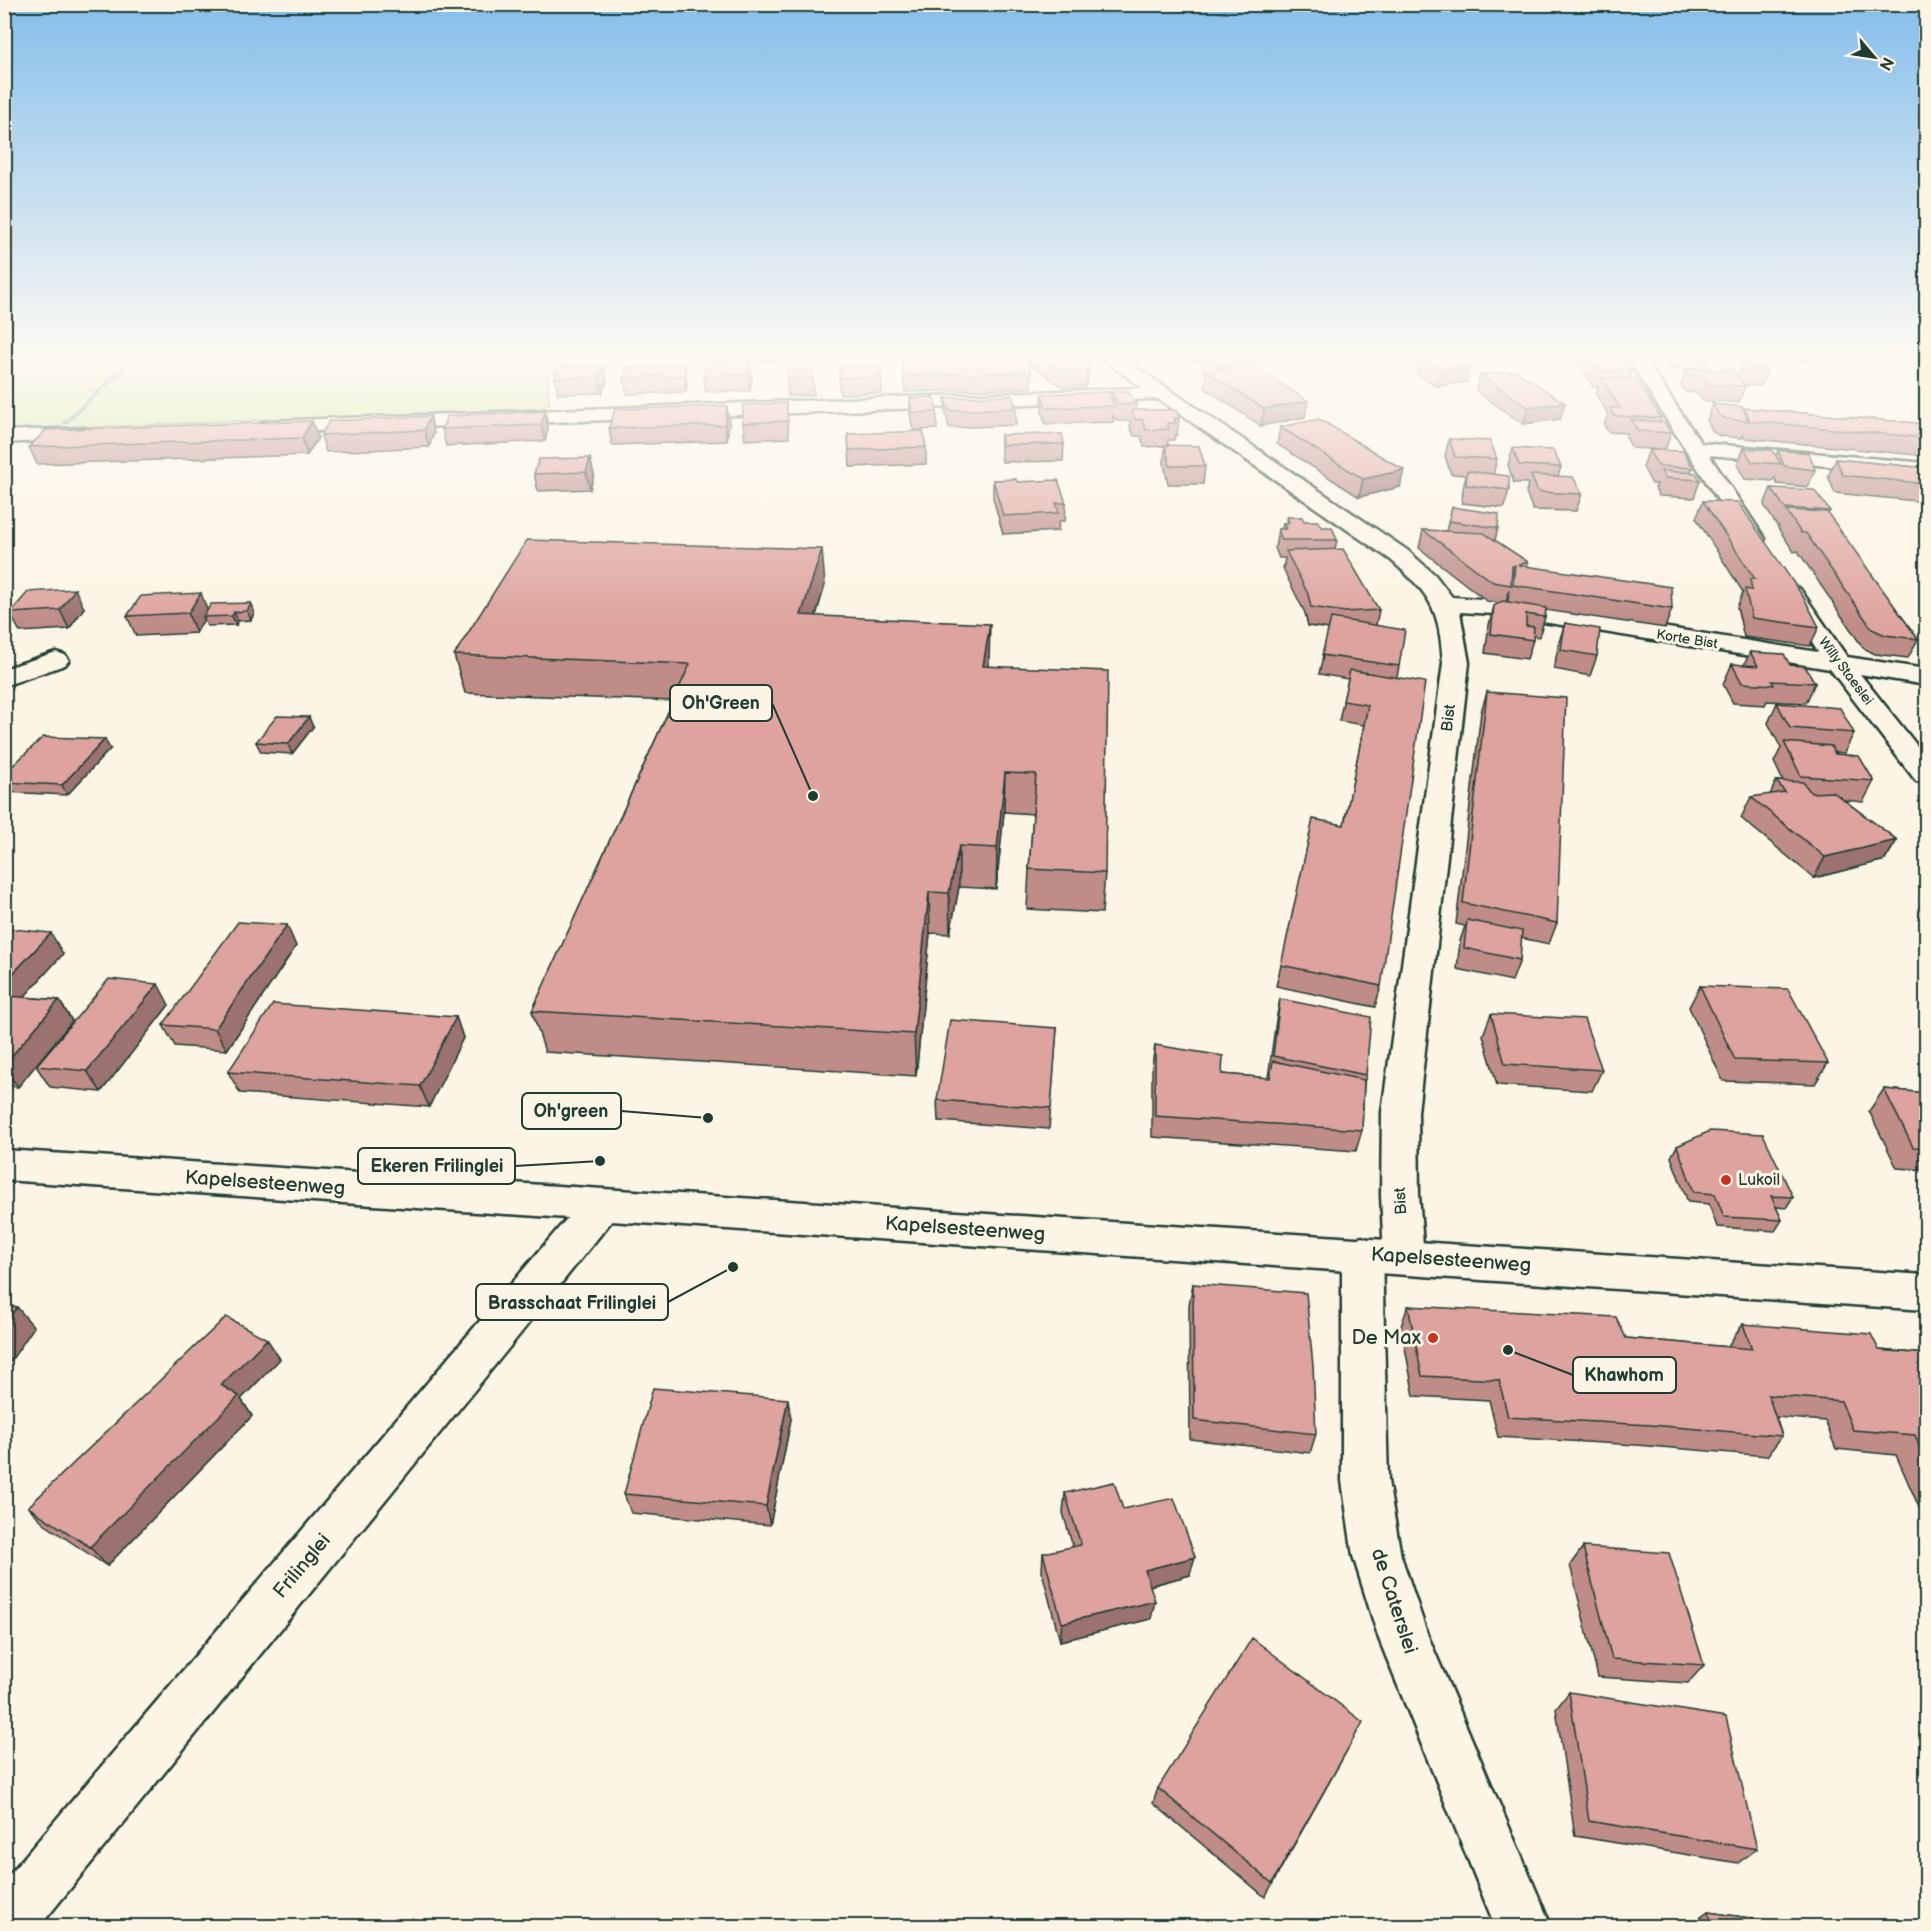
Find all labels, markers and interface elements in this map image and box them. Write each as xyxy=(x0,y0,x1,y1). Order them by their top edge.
north arrow xyxy=(1844,27,1904,87)
text: N xyxy=(1875,54,1897,73)
street label: Korte Bist xyxy=(1655,626,1720,652)
street label: Willy Staeslei xyxy=(1815,634,1877,708)
callout: Oh'Green xyxy=(670,685,772,721)
text: Oh'Green xyxy=(682,693,760,714)
street label: Bist xyxy=(1438,703,1460,733)
callout: Oh'green xyxy=(522,1093,621,1129)
text: Oh'green xyxy=(534,1101,608,1122)
callout: Ekeren Frilinglei xyxy=(358,1148,515,1184)
text: Ekeren Frilinglei xyxy=(371,1156,503,1177)
street label: Kapelsesteenweg xyxy=(184,1165,346,1201)
place label: Lukoil xyxy=(1738,1171,1780,1190)
marker: Lukoil xyxy=(1719,1173,1733,1187)
street label: Bist xyxy=(1391,1187,1411,1215)
street label: Kapelsesteenweg xyxy=(884,1211,1046,1247)
street label: Kapelsesteenweg xyxy=(1370,1242,1532,1278)
callout: Brasschaat Frilinglei xyxy=(476,1284,668,1320)
text: Brasschaat Frilinglei xyxy=(488,1293,656,1314)
place label: De Max xyxy=(1352,1326,1422,1350)
marker: De Max xyxy=(1426,1331,1440,1345)
callout: Khawhom xyxy=(1573,1357,1676,1393)
text: Khawhom xyxy=(1584,1365,1664,1386)
street label: Frilinglei xyxy=(268,1529,336,1603)
street label: de Caterslei xyxy=(1366,1545,1422,1657)

